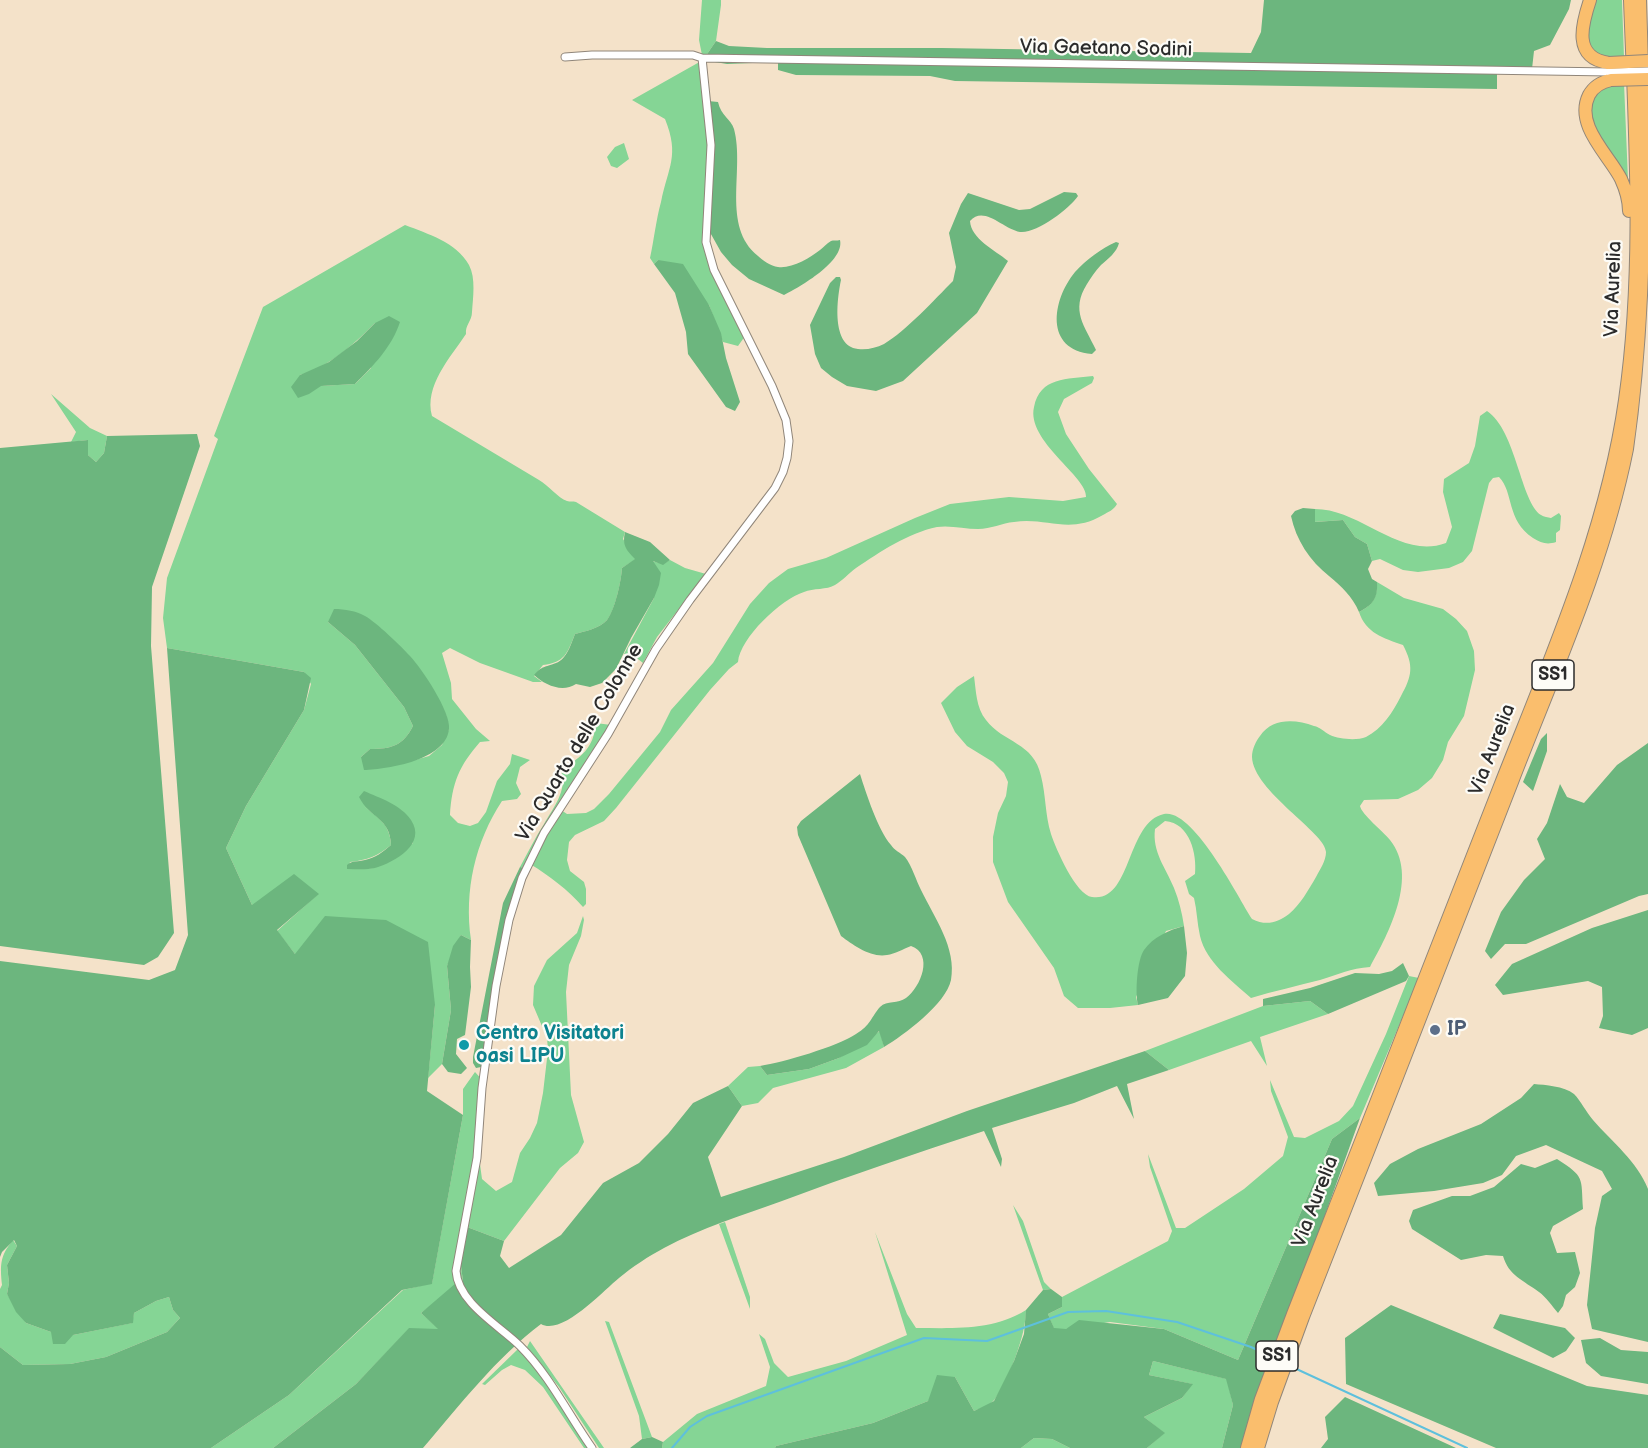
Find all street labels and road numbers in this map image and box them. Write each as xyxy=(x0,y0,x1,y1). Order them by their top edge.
street label: Via Gaetano Sodini xyxy=(1020,35,1192,63)
street label: Via Aurelia xyxy=(1600,241,1628,337)
street label: Via Quarto delle Colonne xyxy=(511,640,649,846)
road number: SS1 xyxy=(1532,660,1574,690)
street label: Via Aurelia xyxy=(1465,701,1521,799)
street label: Via Aurelia xyxy=(1288,1153,1344,1251)
road number: SS1 xyxy=(1256,1341,1298,1371)

